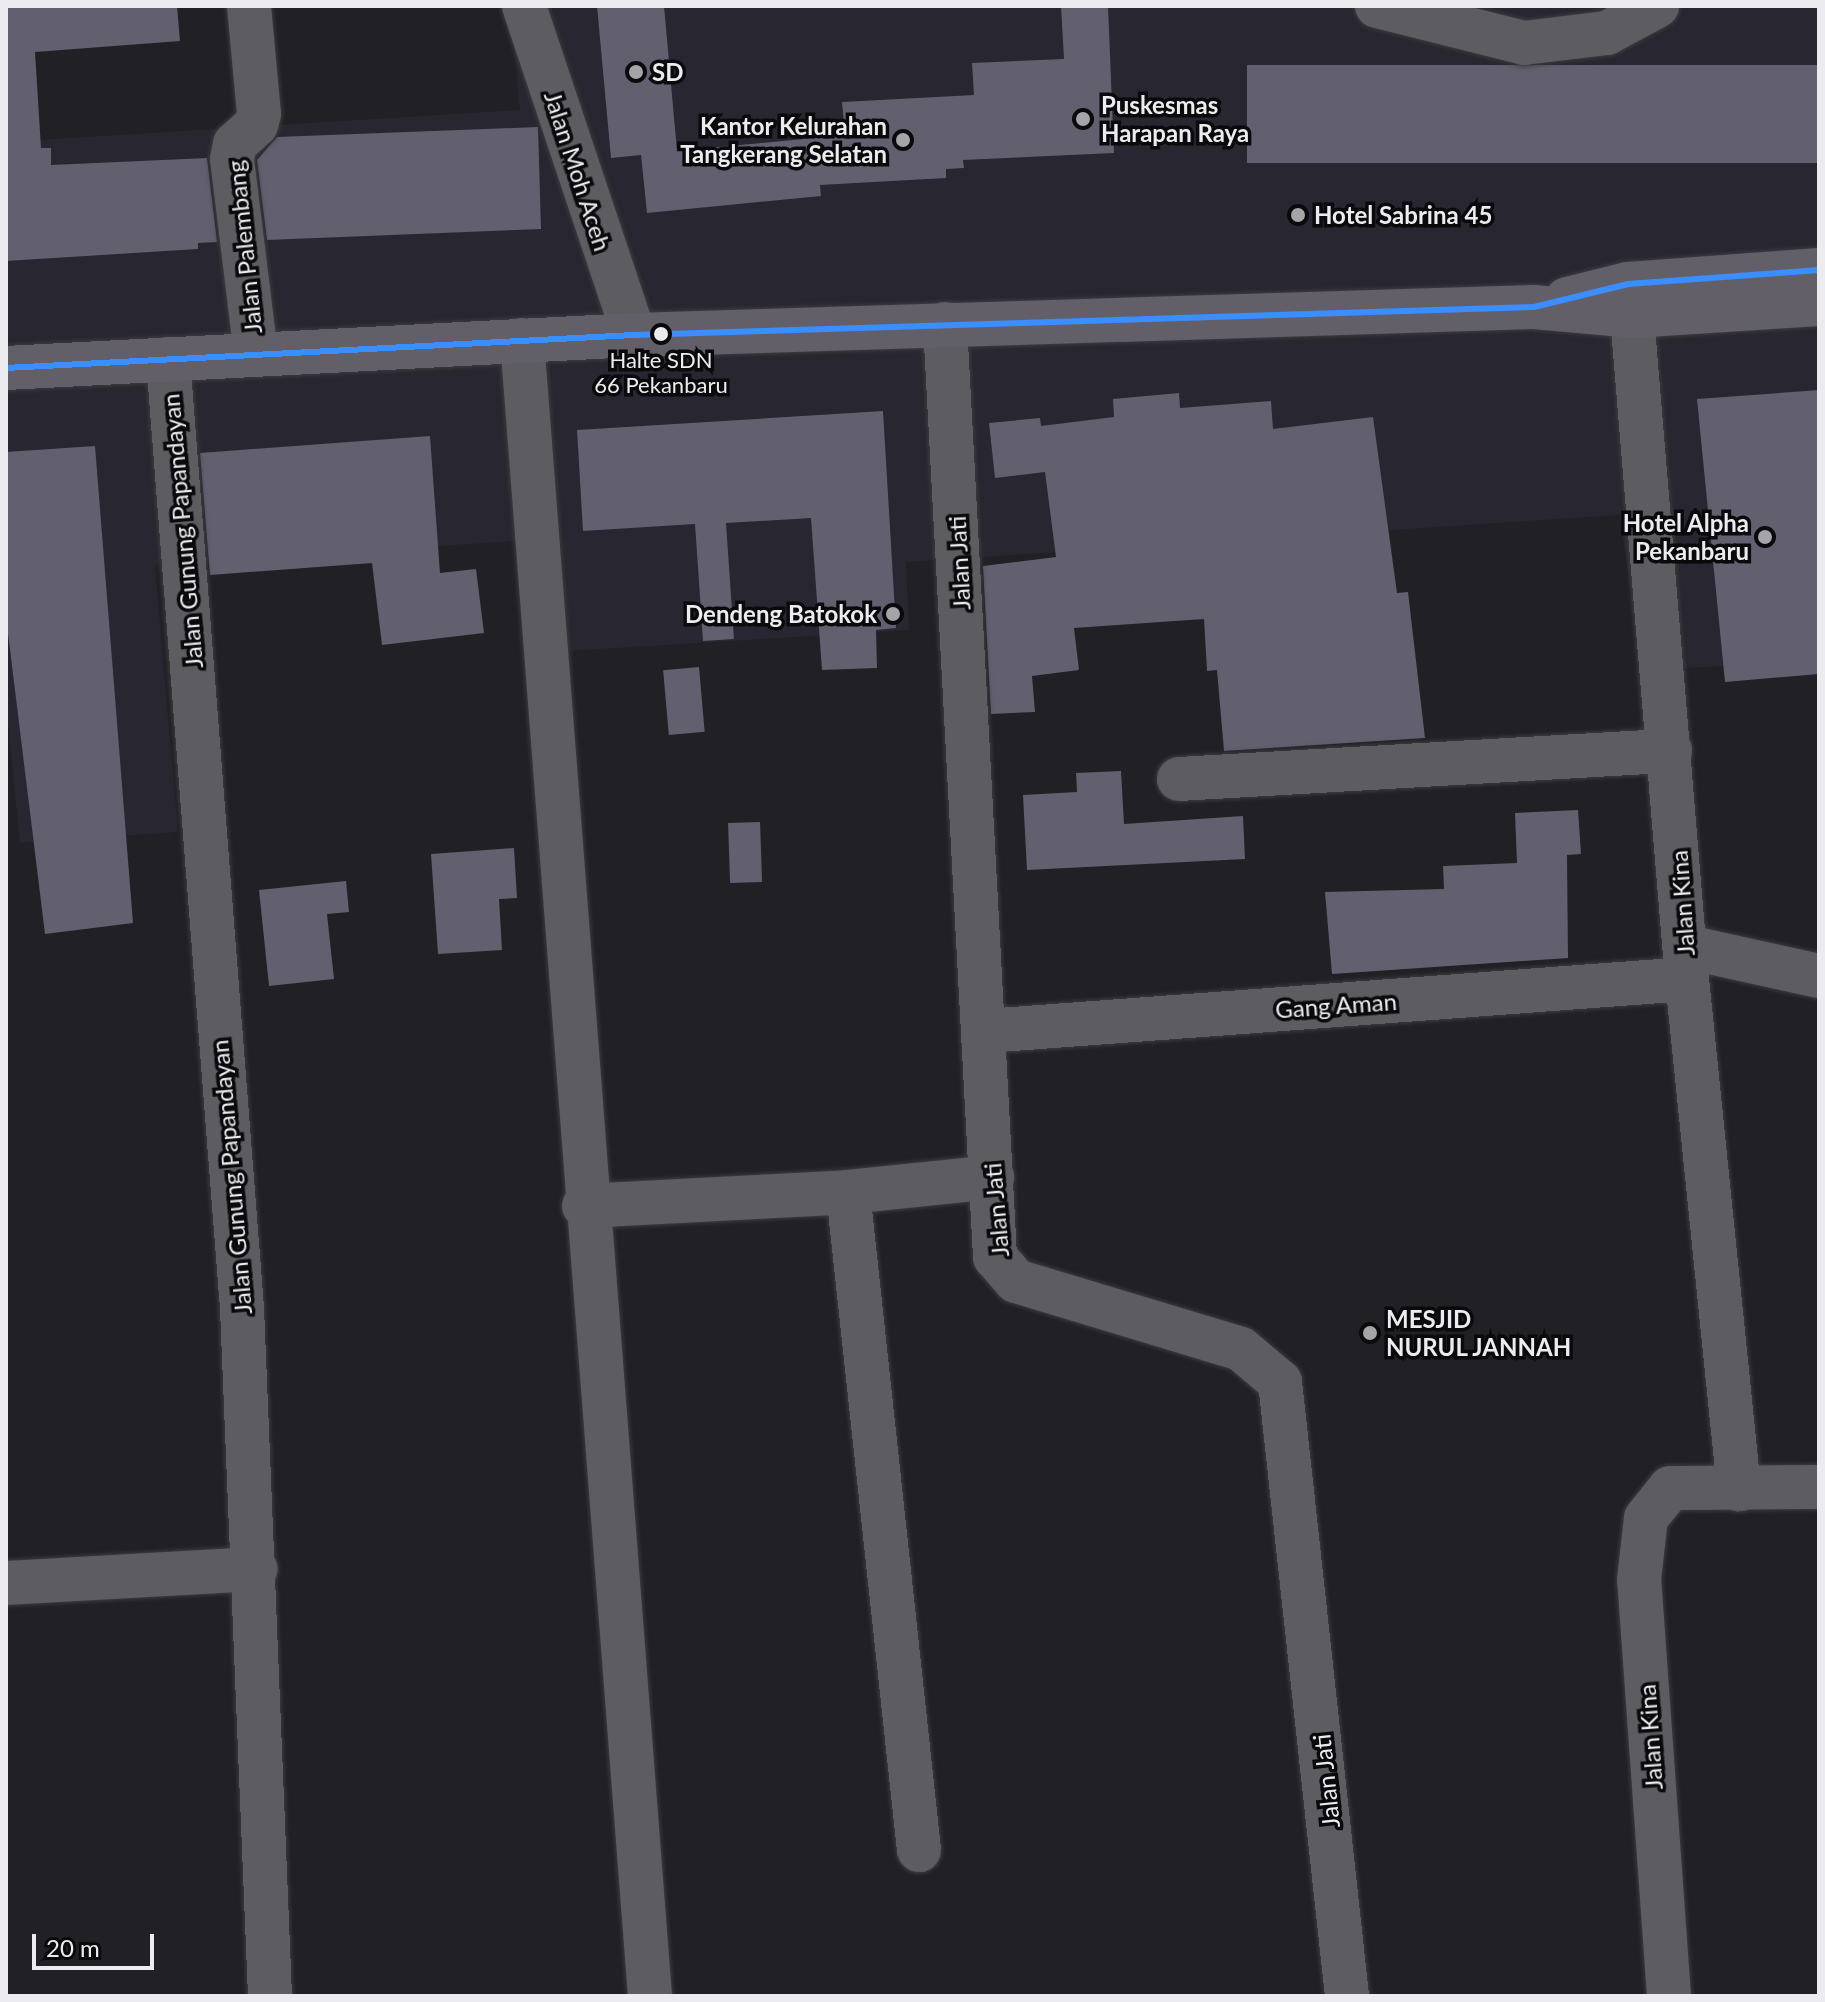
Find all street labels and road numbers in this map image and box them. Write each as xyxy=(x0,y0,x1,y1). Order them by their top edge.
street label: Jalan Moh Aceh xyxy=(539,87,617,255)
street label: Jalan Palembang xyxy=(221,159,267,335)
street label: Jalan Gunung Papandayan xyxy=(156,393,208,669)
street label: Jalan Jati xyxy=(942,515,976,611)
street label: Jalan Kina xyxy=(1664,849,1700,957)
street label: Gang Aman xyxy=(1274,986,1398,1024)
street label: Jalan Gunung Papandayan xyxy=(205,1039,257,1315)
street label: Jalan Jati xyxy=(978,1161,1014,1259)
street label: Jalan Kina xyxy=(1632,1683,1668,1791)
street label: Jalan Jati xyxy=(1307,1732,1345,1830)

